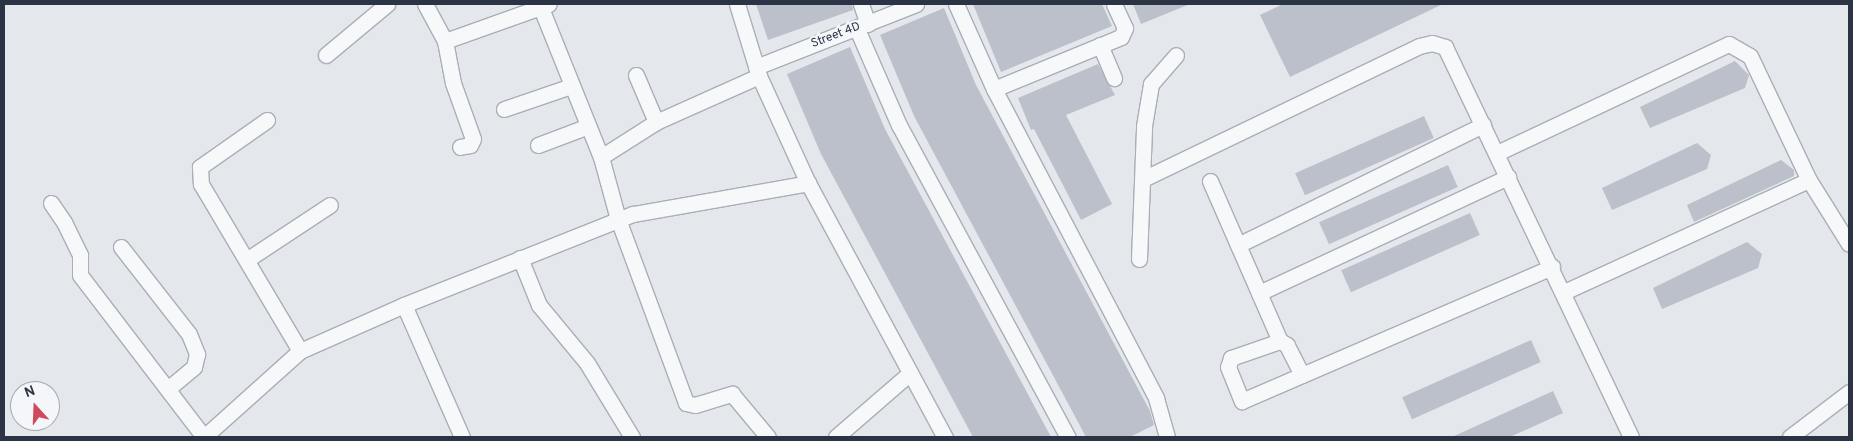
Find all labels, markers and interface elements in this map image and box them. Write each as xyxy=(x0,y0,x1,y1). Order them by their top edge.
street label: Street 4D xyxy=(809,20,863,52)
north arrow xyxy=(10,381,60,431)
text: N xyxy=(22,383,38,402)

